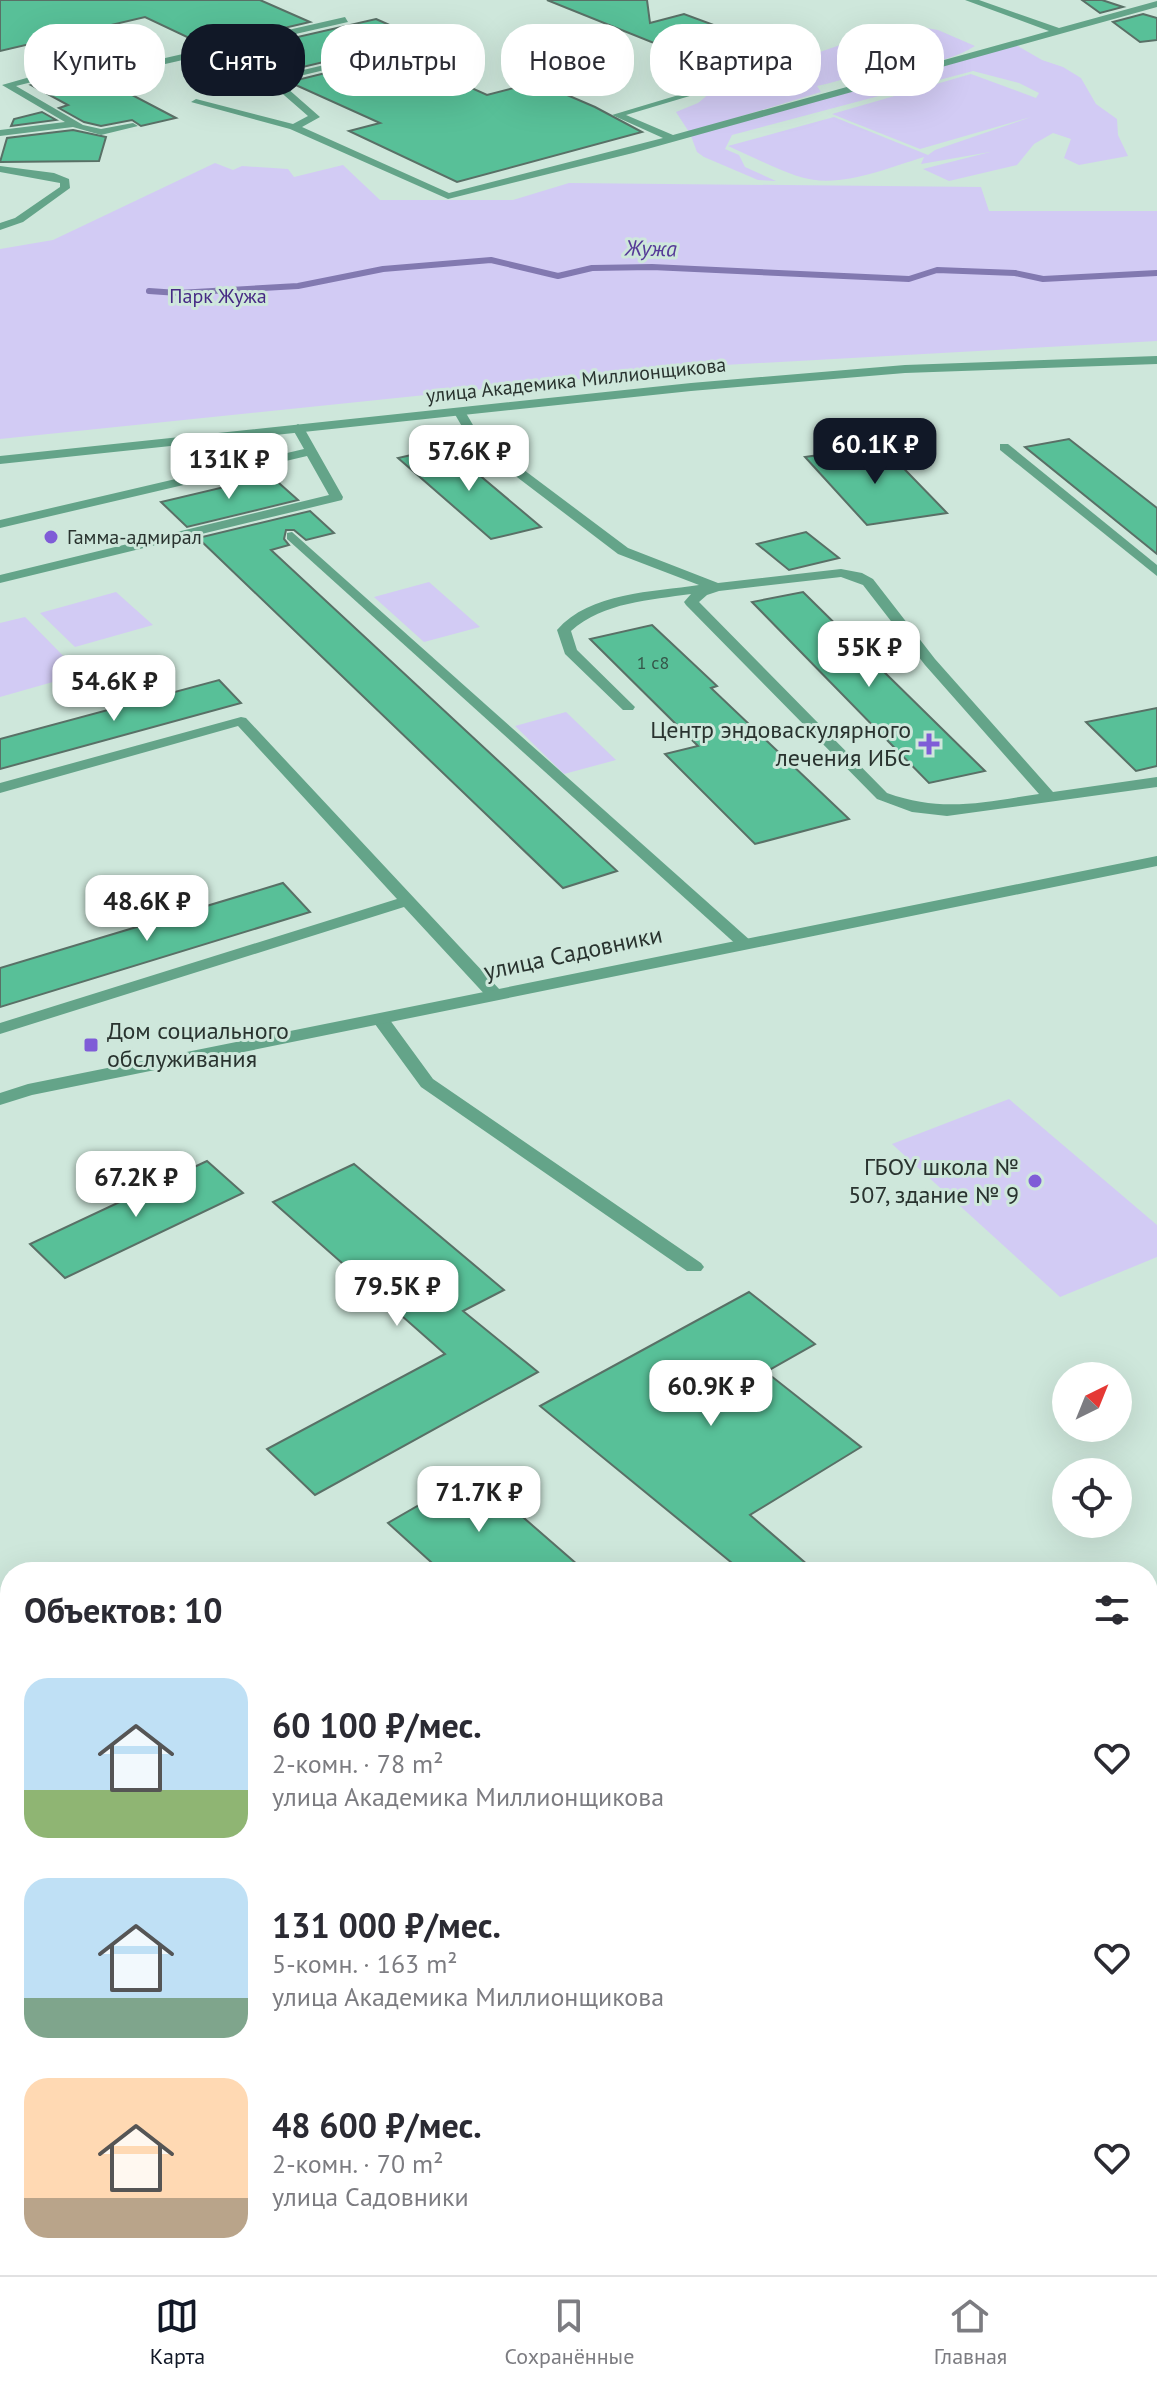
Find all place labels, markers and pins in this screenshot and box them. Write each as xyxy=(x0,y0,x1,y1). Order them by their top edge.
pin: 60.1K ₽ xyxy=(801,418,949,486)
pin: 57.6K ₽ xyxy=(395,425,543,493)
pin: 131K ₽ xyxy=(164,433,294,501)
place label: Гамма-адмирал xyxy=(67,524,202,550)
marker: Гамма-адмирал xyxy=(42,528,60,546)
pin: 55K ₽ xyxy=(813,621,925,689)
pin: 54.6K ₽ xyxy=(40,655,188,723)
place label: Центр эндоваскулярного лечения ИБС xyxy=(650,714,911,773)
marker: Центр эндоваскулярного лечения ИБС xyxy=(918,733,940,755)
pin: 48.6K ₽ xyxy=(73,875,221,943)
place label: Дом социального обслуживания xyxy=(107,1015,289,1074)
marker: Дом социального обслуживания xyxy=(82,1036,100,1054)
pin: 67.2K ₽ xyxy=(62,1151,210,1219)
place label: ГБОУ школа № 507, здание № 9 xyxy=(848,1151,1019,1210)
marker: ГБОУ школа № 507, здание № 9 xyxy=(1026,1172,1044,1190)
pin: 79.5K ₽ xyxy=(323,1260,471,1328)
pin: 60.9K ₽ xyxy=(637,1360,785,1428)
pin: 71.7K ₽ xyxy=(405,1466,553,1534)

